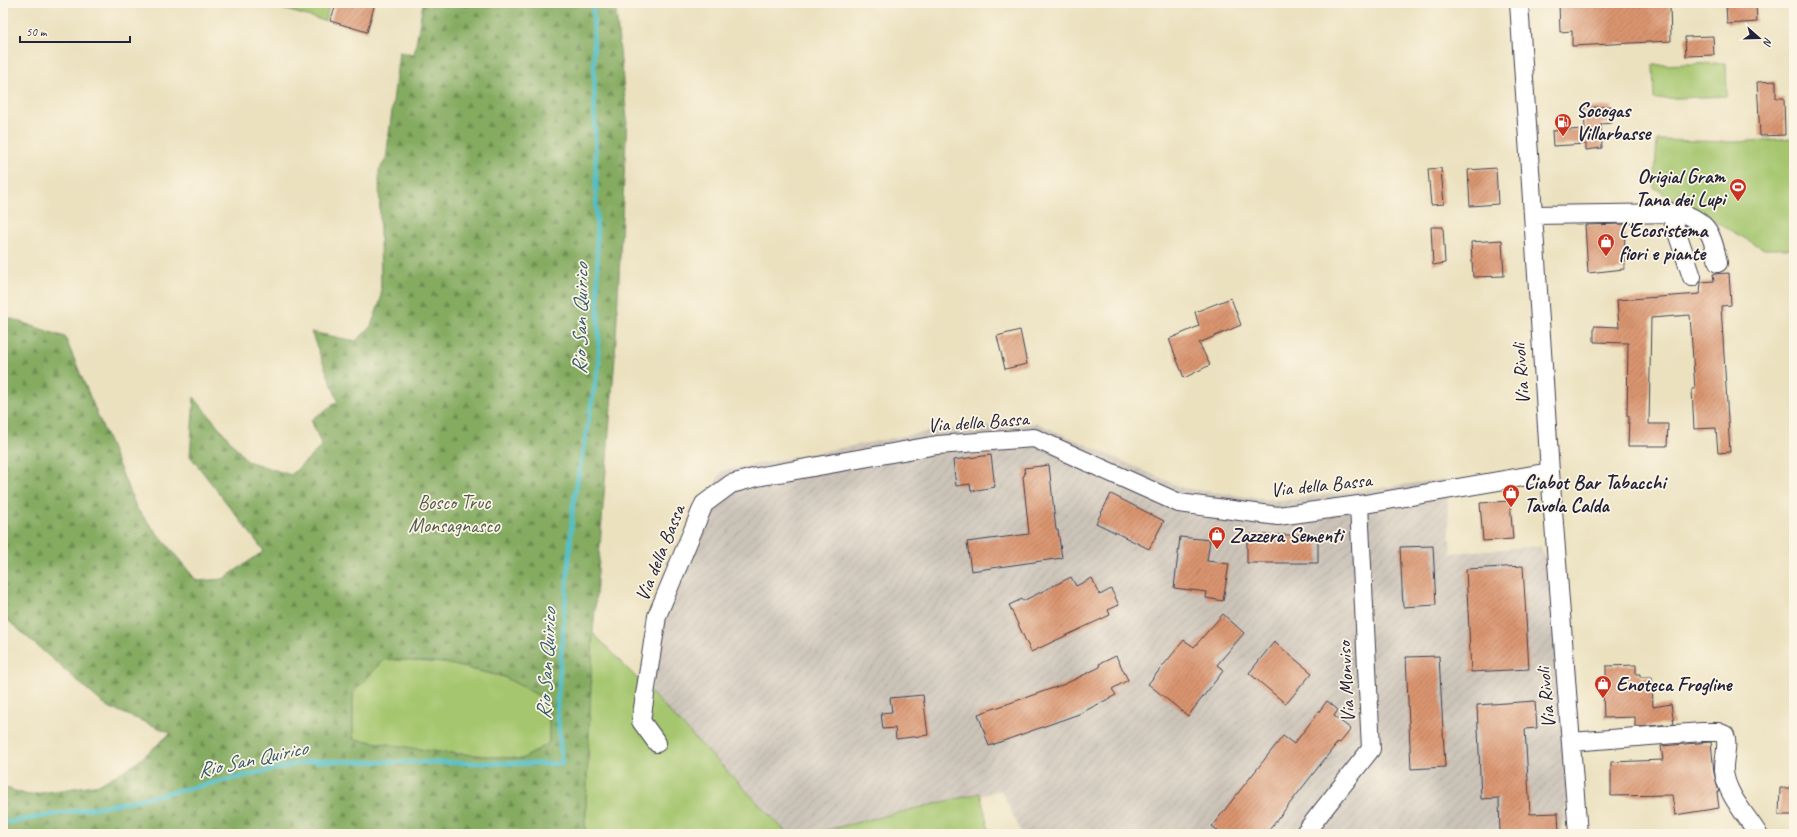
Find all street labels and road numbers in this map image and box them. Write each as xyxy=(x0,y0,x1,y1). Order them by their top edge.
street label: Via Rivoli xyxy=(1506,341,1536,405)
street label: Via della Bassa xyxy=(927,406,1031,438)
street label: Via della Bassa xyxy=(1269,467,1374,503)
street label: Via della Bassa xyxy=(629,500,691,605)
street label: Via Monviso xyxy=(1331,639,1361,723)
street label: Via Rivoli xyxy=(1531,664,1561,729)

